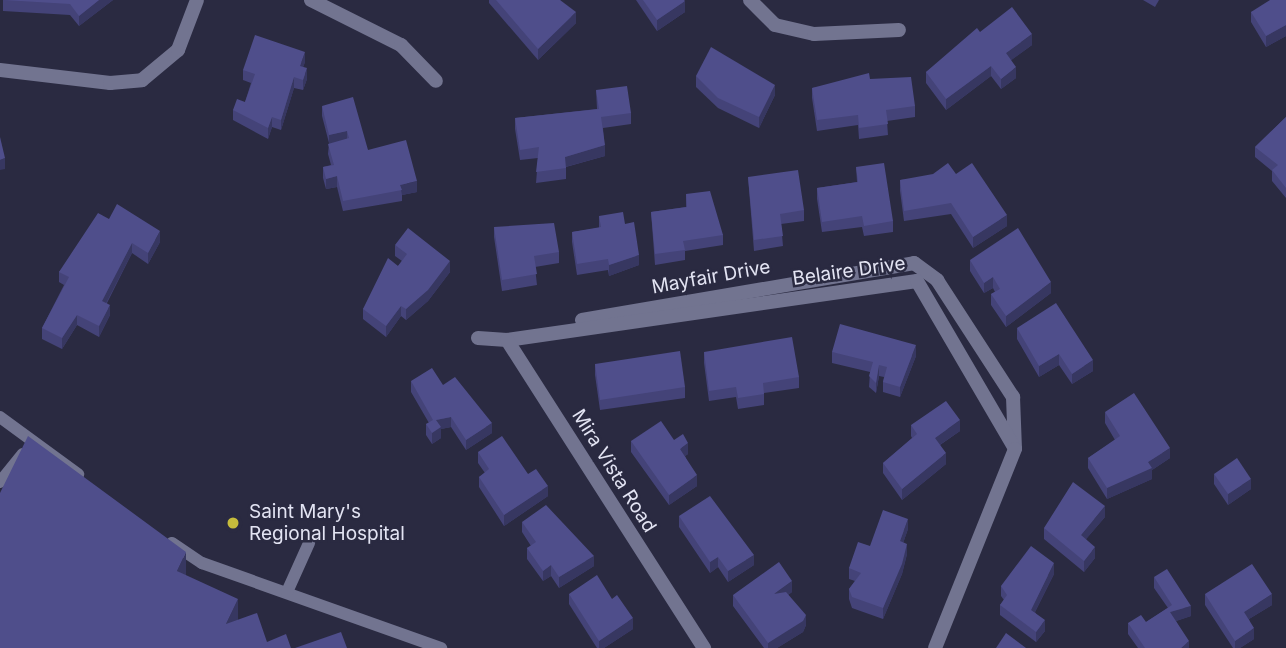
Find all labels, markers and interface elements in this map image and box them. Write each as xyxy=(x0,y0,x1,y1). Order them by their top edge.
street label: Belaire Drive xyxy=(791,252,907,290)
street label: Mayfair Drive xyxy=(650,255,772,299)
street label: Mira Vista Road xyxy=(567,405,661,537)
place label: Saint Mary's Regional Hospital xyxy=(249,501,405,545)
marker: Saint Mary's Regional Hospital xyxy=(223,513,243,533)

